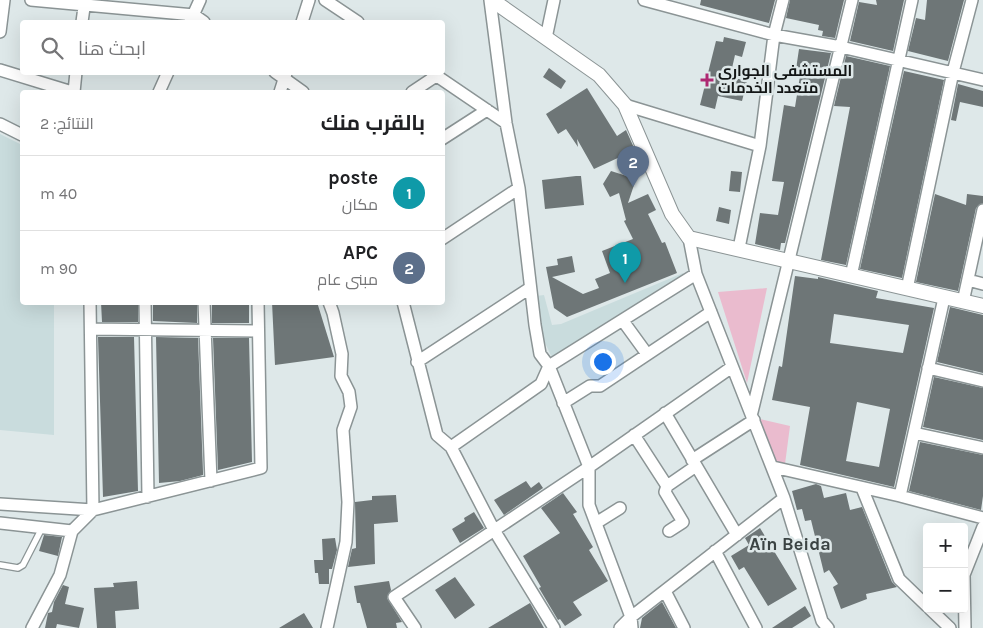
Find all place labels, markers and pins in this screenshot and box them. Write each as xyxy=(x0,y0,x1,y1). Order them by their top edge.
place label: المستشفى الجواري متعدد الخدمات xyxy=(718,62,852,97)
marker: المستشفى الجواري متعدد الخدمات xyxy=(700,73,714,87)
pin: 2 xyxy=(617,146,649,187)
pin: 1 xyxy=(609,242,641,283)

